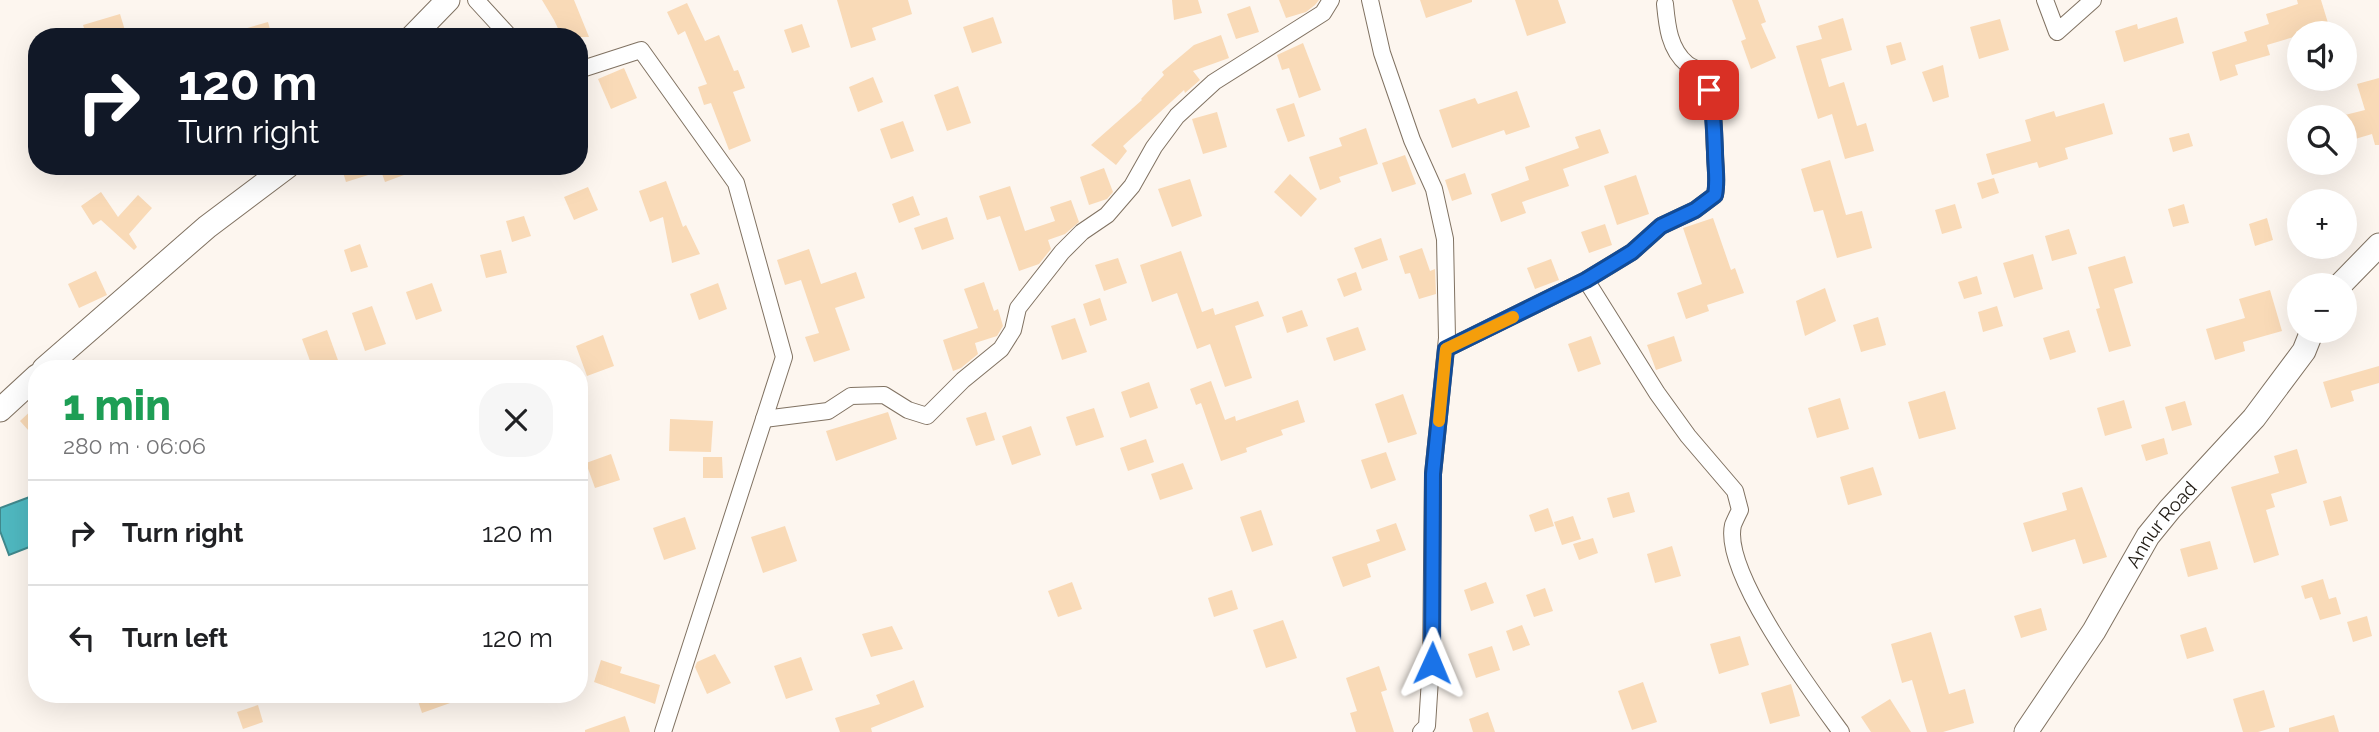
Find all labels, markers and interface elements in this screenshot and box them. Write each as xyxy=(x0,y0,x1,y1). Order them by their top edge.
map controls xyxy=(2287,21,2357,343)
button: sound xyxy=(2287,21,2357,91)
text: 120 m xyxy=(178,54,317,111)
icon: right xyxy=(63,56,154,147)
pin xyxy=(1679,60,1739,120)
icon: arrive xyxy=(1690,71,1728,109)
button: search xyxy=(2287,105,2357,175)
text: Turn right xyxy=(178,113,319,150)
button: + xyxy=(2287,189,2357,259)
button: − xyxy=(2287,273,2357,343)
text: 1 min xyxy=(63,381,171,430)
button: close xyxy=(479,383,553,457)
text: 280 m · 06:06 xyxy=(63,432,206,459)
street label: Annur Road xyxy=(2121,477,2201,571)
icon: right xyxy=(63,514,101,552)
text: Turn right xyxy=(122,518,243,548)
text: 120 m xyxy=(482,518,553,548)
icon: left xyxy=(63,619,101,657)
text: Turn left xyxy=(122,623,228,653)
text: 120 m xyxy=(482,623,553,653)
position arrow xyxy=(1395,626,1469,700)

